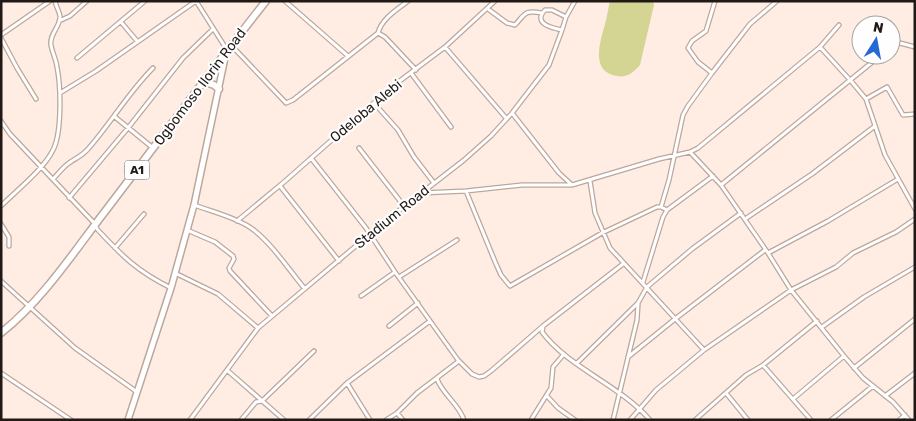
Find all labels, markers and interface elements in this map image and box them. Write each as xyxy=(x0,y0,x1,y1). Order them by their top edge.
north arrow xyxy=(851,15,901,65)
text: N xyxy=(872,18,885,37)
street label: Ogbomoso Ilorin Road xyxy=(150,25,250,149)
street label: Odeloba Alebi xyxy=(327,76,405,146)
road number: A1 xyxy=(124,160,150,180)
street label: Stadium Road xyxy=(351,182,433,252)

